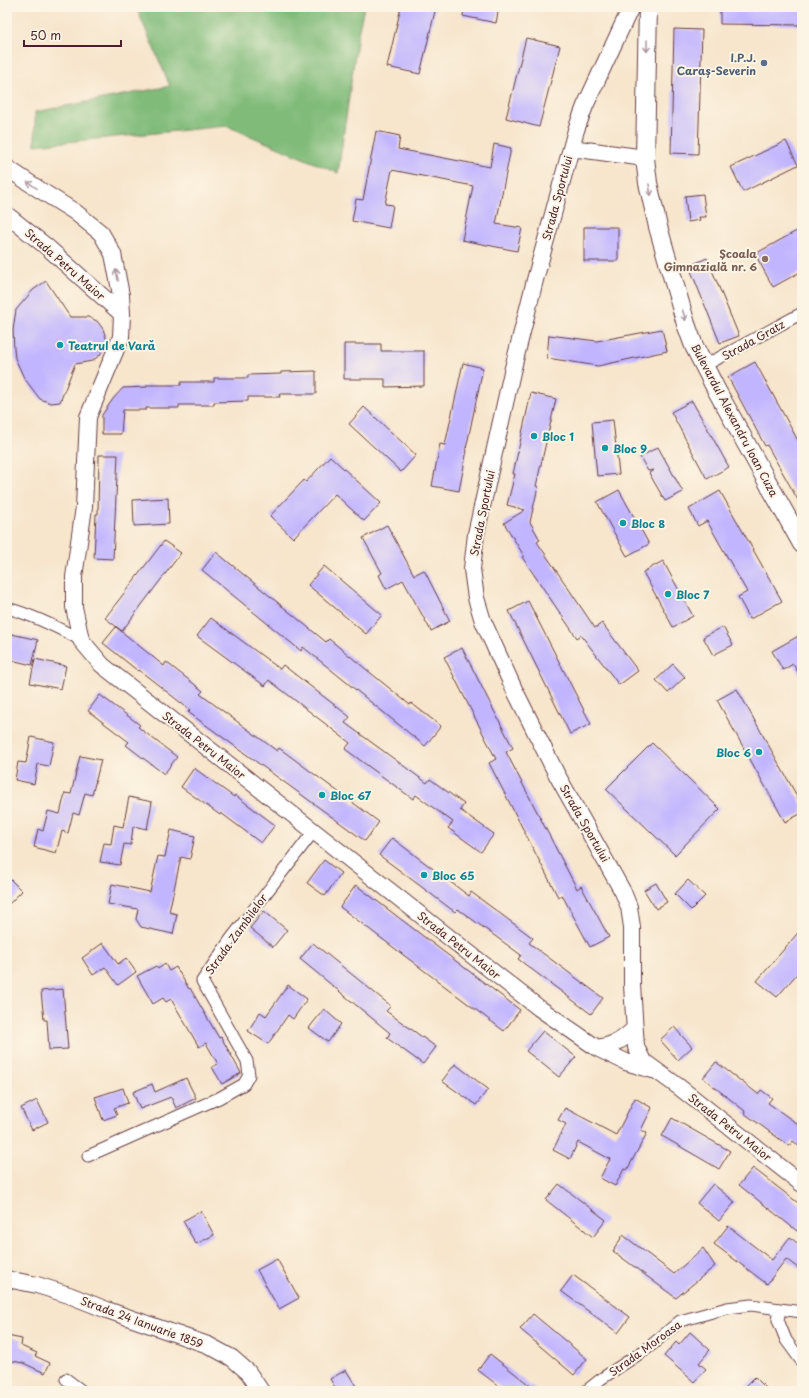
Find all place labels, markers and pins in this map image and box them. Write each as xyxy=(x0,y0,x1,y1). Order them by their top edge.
place label: I.P.J. Caraș-Severin xyxy=(677,49,756,79)
marker: I.P.J. Caraș-Severin xyxy=(759,58,769,68)
place label: Școala Gimnazială nr. 6 xyxy=(664,245,757,275)
marker: Școala Gimnazială nr. 6 xyxy=(760,254,770,264)
place label: Teatrul de Vară xyxy=(68,337,156,354)
marker: Teatrul de Vară xyxy=(55,340,65,350)
place label: Bloc 1 xyxy=(542,428,574,445)
marker: Bloc 1 xyxy=(529,431,539,441)
place label: Bloc 9 xyxy=(613,440,647,457)
marker: Bloc 9 xyxy=(600,443,610,453)
place label: Bloc 8 xyxy=(631,515,665,532)
marker: Bloc 8 xyxy=(618,518,628,528)
place label: Bloc 7 xyxy=(676,586,710,603)
marker: Bloc 7 xyxy=(663,589,673,599)
place label: Bloc 6 xyxy=(716,744,751,761)
marker: Bloc 6 xyxy=(754,747,764,757)
place label: Bloc 67 xyxy=(330,787,372,804)
marker: Bloc 67 xyxy=(317,790,327,800)
place label: Bloc 65 xyxy=(432,867,474,884)
marker: Bloc 65 xyxy=(419,870,429,880)

